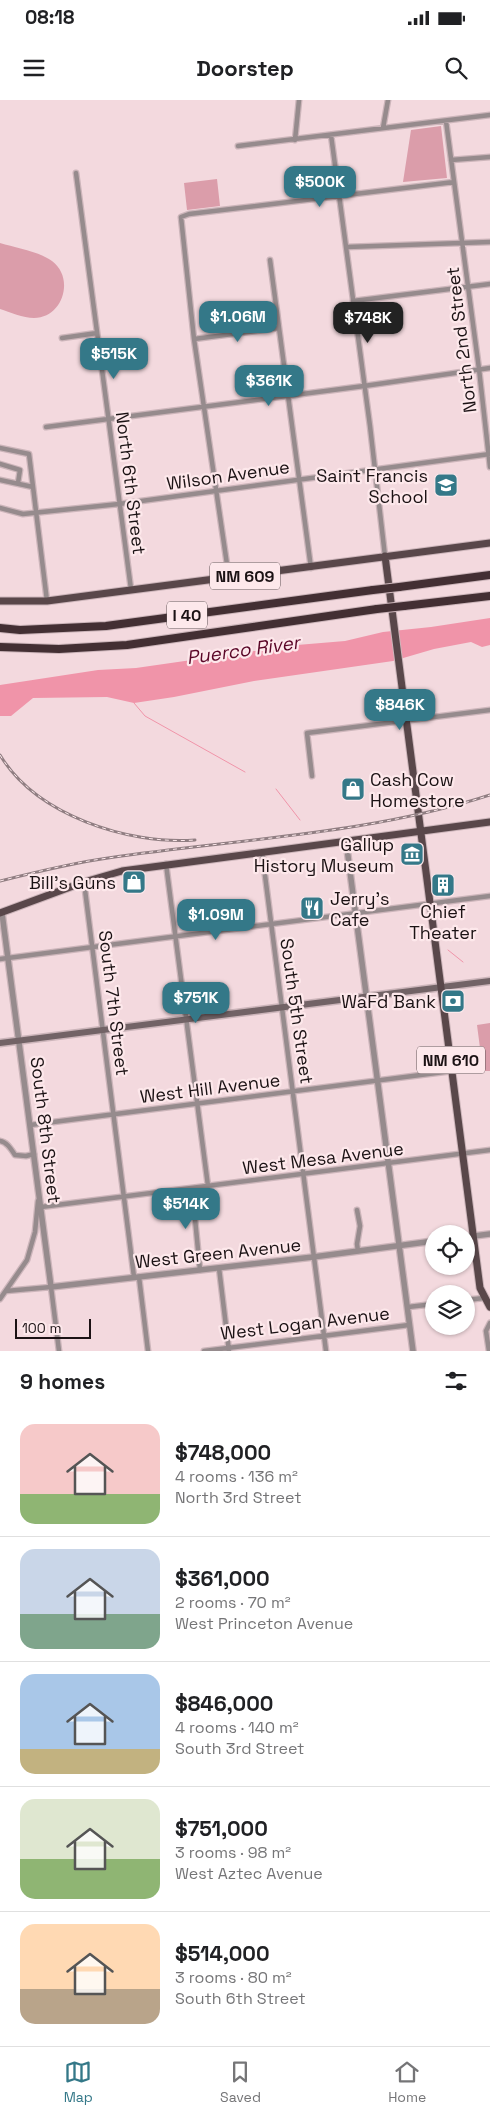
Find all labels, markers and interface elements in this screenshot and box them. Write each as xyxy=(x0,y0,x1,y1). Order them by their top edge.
text: 08:18 xyxy=(25,5,74,30)
icon: menu xyxy=(20,54,48,82)
text: Doorstep xyxy=(196,54,294,82)
icon: search xyxy=(442,54,470,82)
pin: $500K xyxy=(285,166,355,208)
text: $500K xyxy=(295,171,345,192)
street label: North 2nd Street xyxy=(441,266,481,414)
pin: $1.06M xyxy=(197,300,279,343)
pin: $748K xyxy=(333,302,403,344)
text: $1.06M xyxy=(210,306,266,327)
text: $748K xyxy=(344,307,392,328)
pin: $515K xyxy=(79,338,149,380)
text: $515K xyxy=(91,343,137,364)
pin: $361K xyxy=(234,364,304,407)
text: $361K xyxy=(246,370,292,391)
street label: North 6th Street xyxy=(111,410,151,556)
street label: Wilson Avenue xyxy=(165,455,291,495)
place label: Saint Francis School xyxy=(316,464,428,508)
school or university icon: Saint Francis School xyxy=(433,472,459,498)
road number: NM 609 xyxy=(210,562,280,590)
road number: I 40 xyxy=(167,602,207,628)
water label: Puerco River xyxy=(185,629,303,670)
pin: $846K xyxy=(365,688,435,731)
text: $846K xyxy=(375,694,425,715)
place label: Cash Cow Homestore xyxy=(370,768,465,812)
shop icon: Cash Cow Homestore xyxy=(340,776,366,802)
place label: Gallup History Museum xyxy=(254,833,394,877)
museum icon: Gallup History Museum xyxy=(399,841,425,867)
shop icon: Bill's Guns xyxy=(121,869,147,895)
place label: Bill's Guns xyxy=(29,871,116,894)
building icon: Chief Theater xyxy=(430,872,456,898)
place label: Jerry's Cafe xyxy=(330,887,389,931)
restaurant icon: Jerry's Cafe xyxy=(299,895,325,921)
pin: $1.09M xyxy=(175,898,257,941)
place label: Chief Theater xyxy=(409,900,477,944)
text: $1.09M xyxy=(188,904,244,925)
street label: South 7th Street xyxy=(94,929,134,1077)
street label: South 5th Street xyxy=(275,937,319,1085)
pin: $751K xyxy=(161,982,231,1024)
text: $751K xyxy=(173,987,219,1008)
bank icon: WaFd Bank xyxy=(440,988,466,1014)
place label: WaFd Bank xyxy=(341,990,436,1013)
road number: NM 610 xyxy=(417,1046,485,1074)
street label: South 8th Street xyxy=(26,1056,66,1204)
street label: West Hill Avenue xyxy=(138,1068,282,1108)
street label: West Mesa Avenue xyxy=(241,1137,405,1179)
pin: $514K xyxy=(151,1188,221,1230)
text: $514K xyxy=(163,1193,209,1214)
map controls xyxy=(425,1225,475,1335)
button: locate xyxy=(425,1225,475,1275)
street label: West Green Avenue xyxy=(134,1233,302,1273)
button: layers xyxy=(425,1285,475,1335)
street label: West Logan Avenue xyxy=(219,1301,391,1345)
scale bar xyxy=(15,1316,91,1339)
text: 100 m xyxy=(22,1319,61,1337)
icon: filters xyxy=(442,1367,470,1395)
text: 9 homes xyxy=(20,1368,105,1395)
text: $748,000 xyxy=(175,1439,271,1466)
icon: home xyxy=(60,1444,120,1504)
text: 4 rooms · 136 m² xyxy=(175,1466,298,1487)
text: North 3rd Street xyxy=(175,1487,302,1508)
text: $361,000 xyxy=(175,1565,270,1592)
icon: home xyxy=(60,1569,120,1629)
text: 2 rooms · 70 m² xyxy=(175,1592,291,1613)
text: West Princeton Avenue xyxy=(175,1613,353,1634)
text: $846,000 xyxy=(175,1690,273,1717)
icon: home xyxy=(60,1694,120,1754)
text: 4 rooms · 140 m² xyxy=(175,1717,299,1738)
text: South 3rd Street xyxy=(175,1738,304,1759)
text: $751,000 xyxy=(175,1815,268,1842)
icon: home xyxy=(60,1819,120,1879)
text: 3 rooms · 98 m² xyxy=(175,1842,291,1863)
text: West Aztec Avenue xyxy=(175,1863,323,1884)
text: $514,000 xyxy=(175,1940,270,1967)
icon: home xyxy=(60,1944,120,2004)
text: 3 rooms · 80 m² xyxy=(175,1967,292,1988)
text: South 6th Street xyxy=(175,1988,306,2009)
tab: Map xyxy=(64,2058,93,2106)
tab: Saved xyxy=(220,2058,261,2106)
tab: Home xyxy=(388,2058,426,2106)

